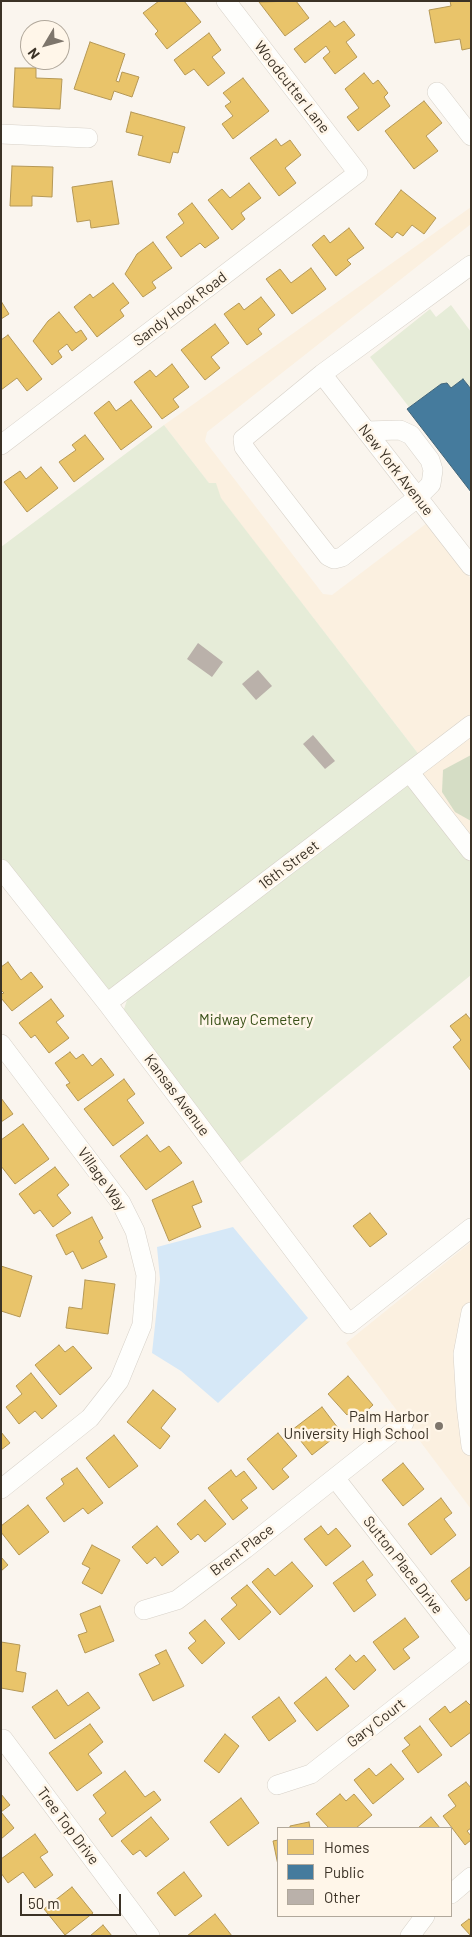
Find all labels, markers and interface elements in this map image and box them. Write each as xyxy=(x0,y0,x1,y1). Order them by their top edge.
north arrow xyxy=(20,20,70,70)
street label: Woodcutter Lane xyxy=(250,37,334,137)
text: N xyxy=(24,45,43,63)
street label: Sandy Hook Road xyxy=(130,268,230,350)
street label: New York Avenue xyxy=(355,421,437,519)
street label: 16th Street xyxy=(255,837,323,893)
park label: Midway Cemetery xyxy=(199,1011,313,1029)
street label: Kansas Avenue xyxy=(140,1051,214,1139)
street label: Village Way xyxy=(74,1144,130,1214)
place label: Palm Harbor University High School xyxy=(284,1408,429,1443)
marker: Palm Harbor University High School xyxy=(433,1420,445,1432)
street label: Sutton Place Drive xyxy=(359,1513,447,1617)
street label: Brent Place xyxy=(207,1520,277,1580)
street label: Gary Court xyxy=(343,1695,409,1751)
street label: Tree Top Drive xyxy=(33,1784,103,1868)
legend xyxy=(277,1827,452,1917)
text: Homes xyxy=(324,1838,369,1856)
text: Public xyxy=(324,1863,364,1881)
scale bar xyxy=(22,1884,124,1916)
text: Other xyxy=(324,1888,360,1906)
text: 50 m xyxy=(28,1894,60,1912)

